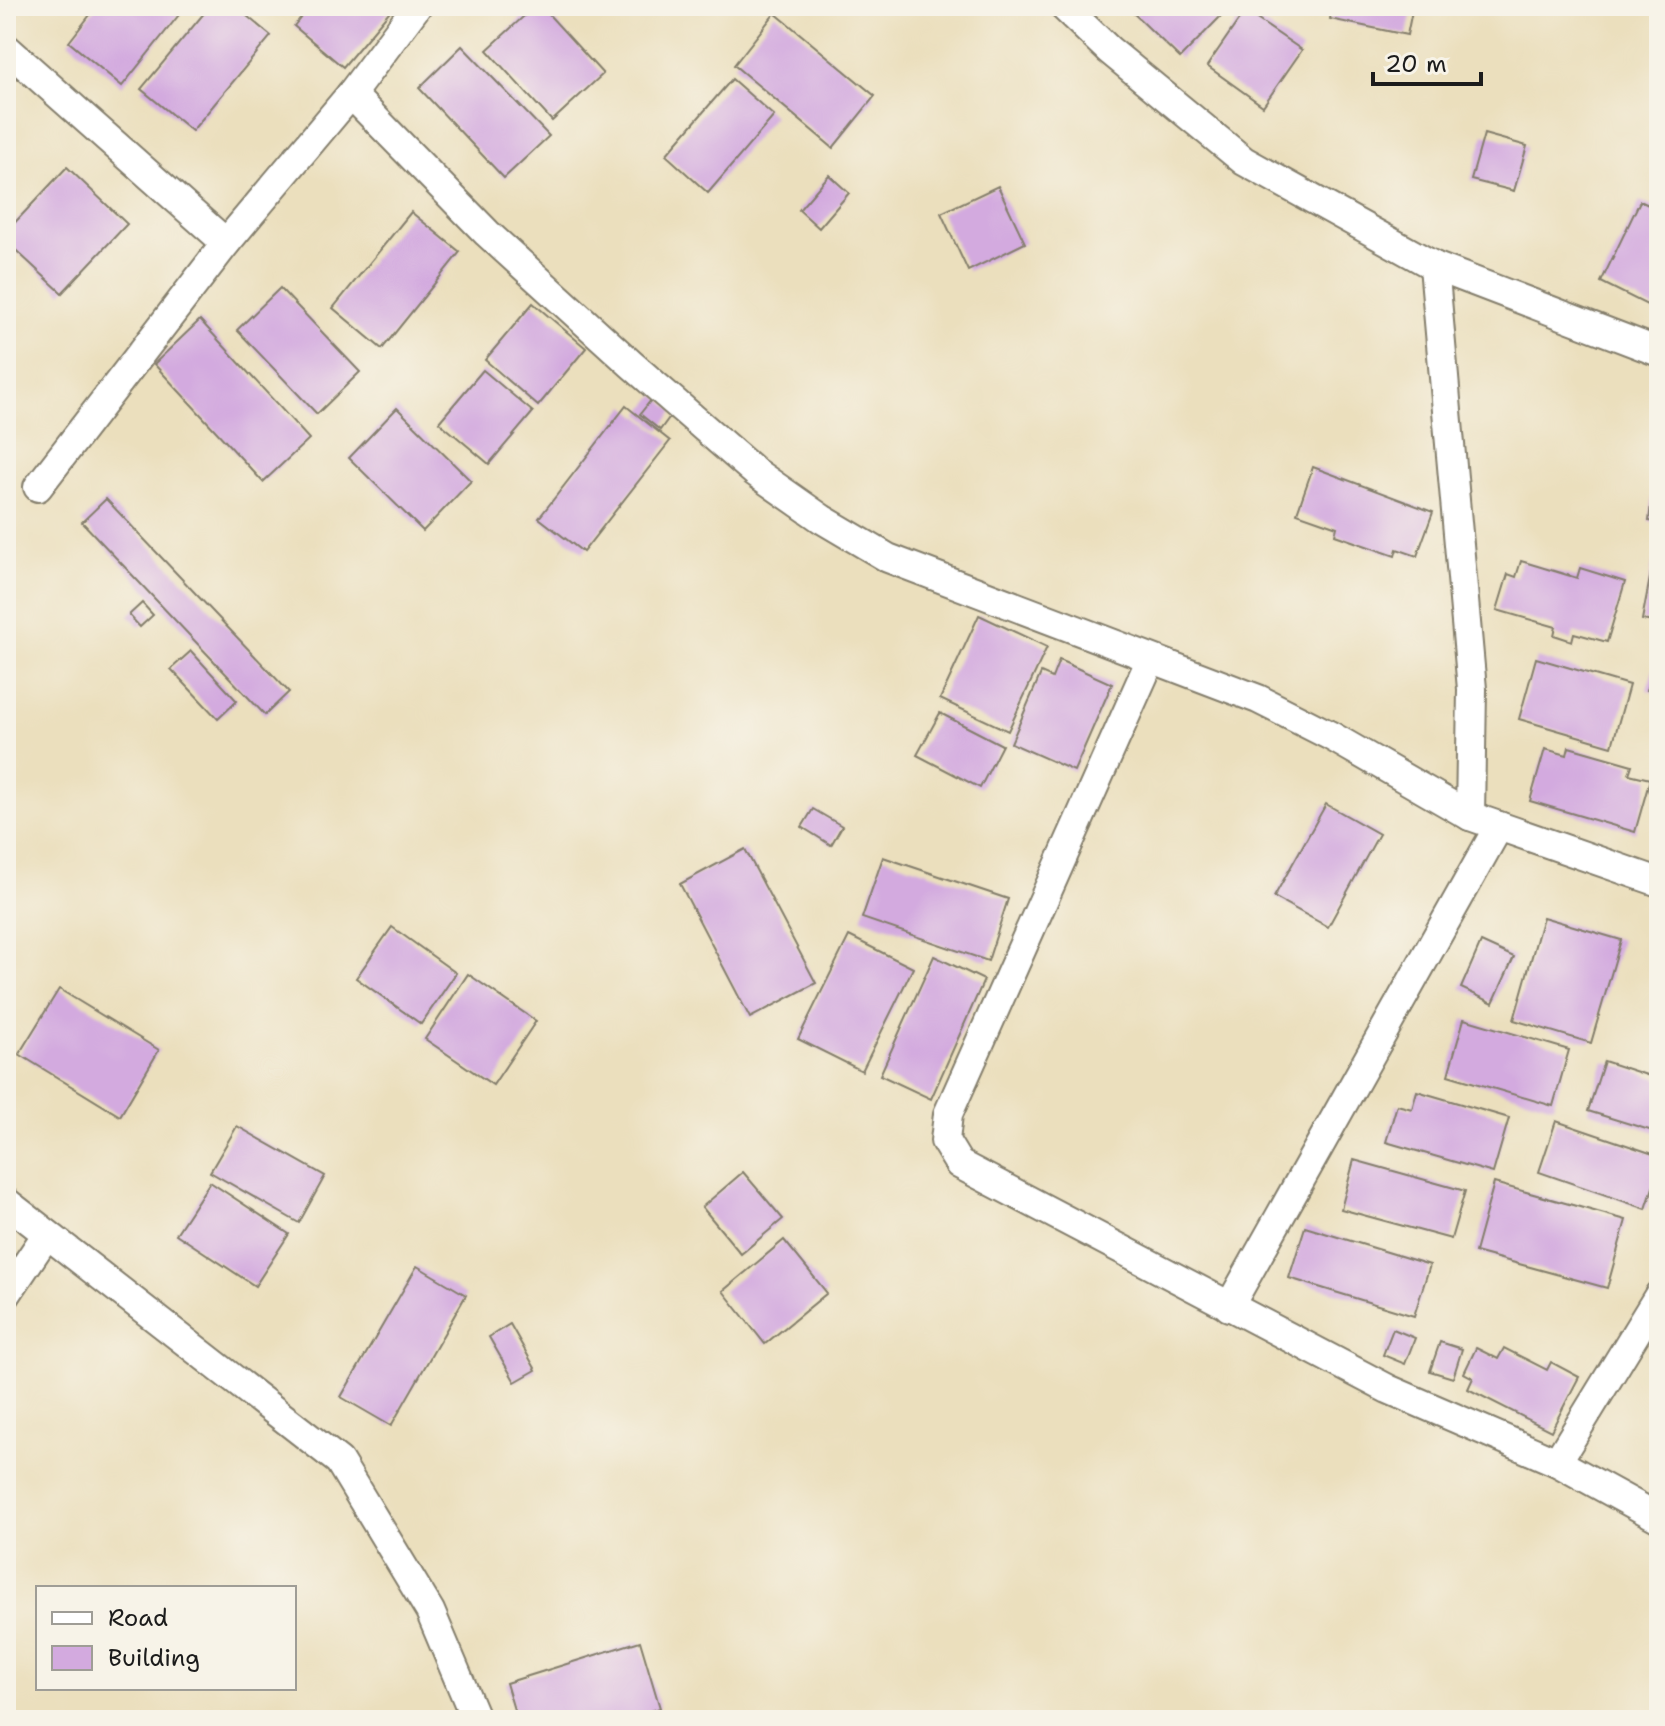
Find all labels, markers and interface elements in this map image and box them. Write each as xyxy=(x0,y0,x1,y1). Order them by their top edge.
scale bar xyxy=(1373,36,1481,86)
text: 20 m xyxy=(1385,48,1447,80)
legend xyxy=(36,1586,296,1690)
text: Road xyxy=(108,1602,168,1634)
text: Building xyxy=(108,1642,200,1674)

